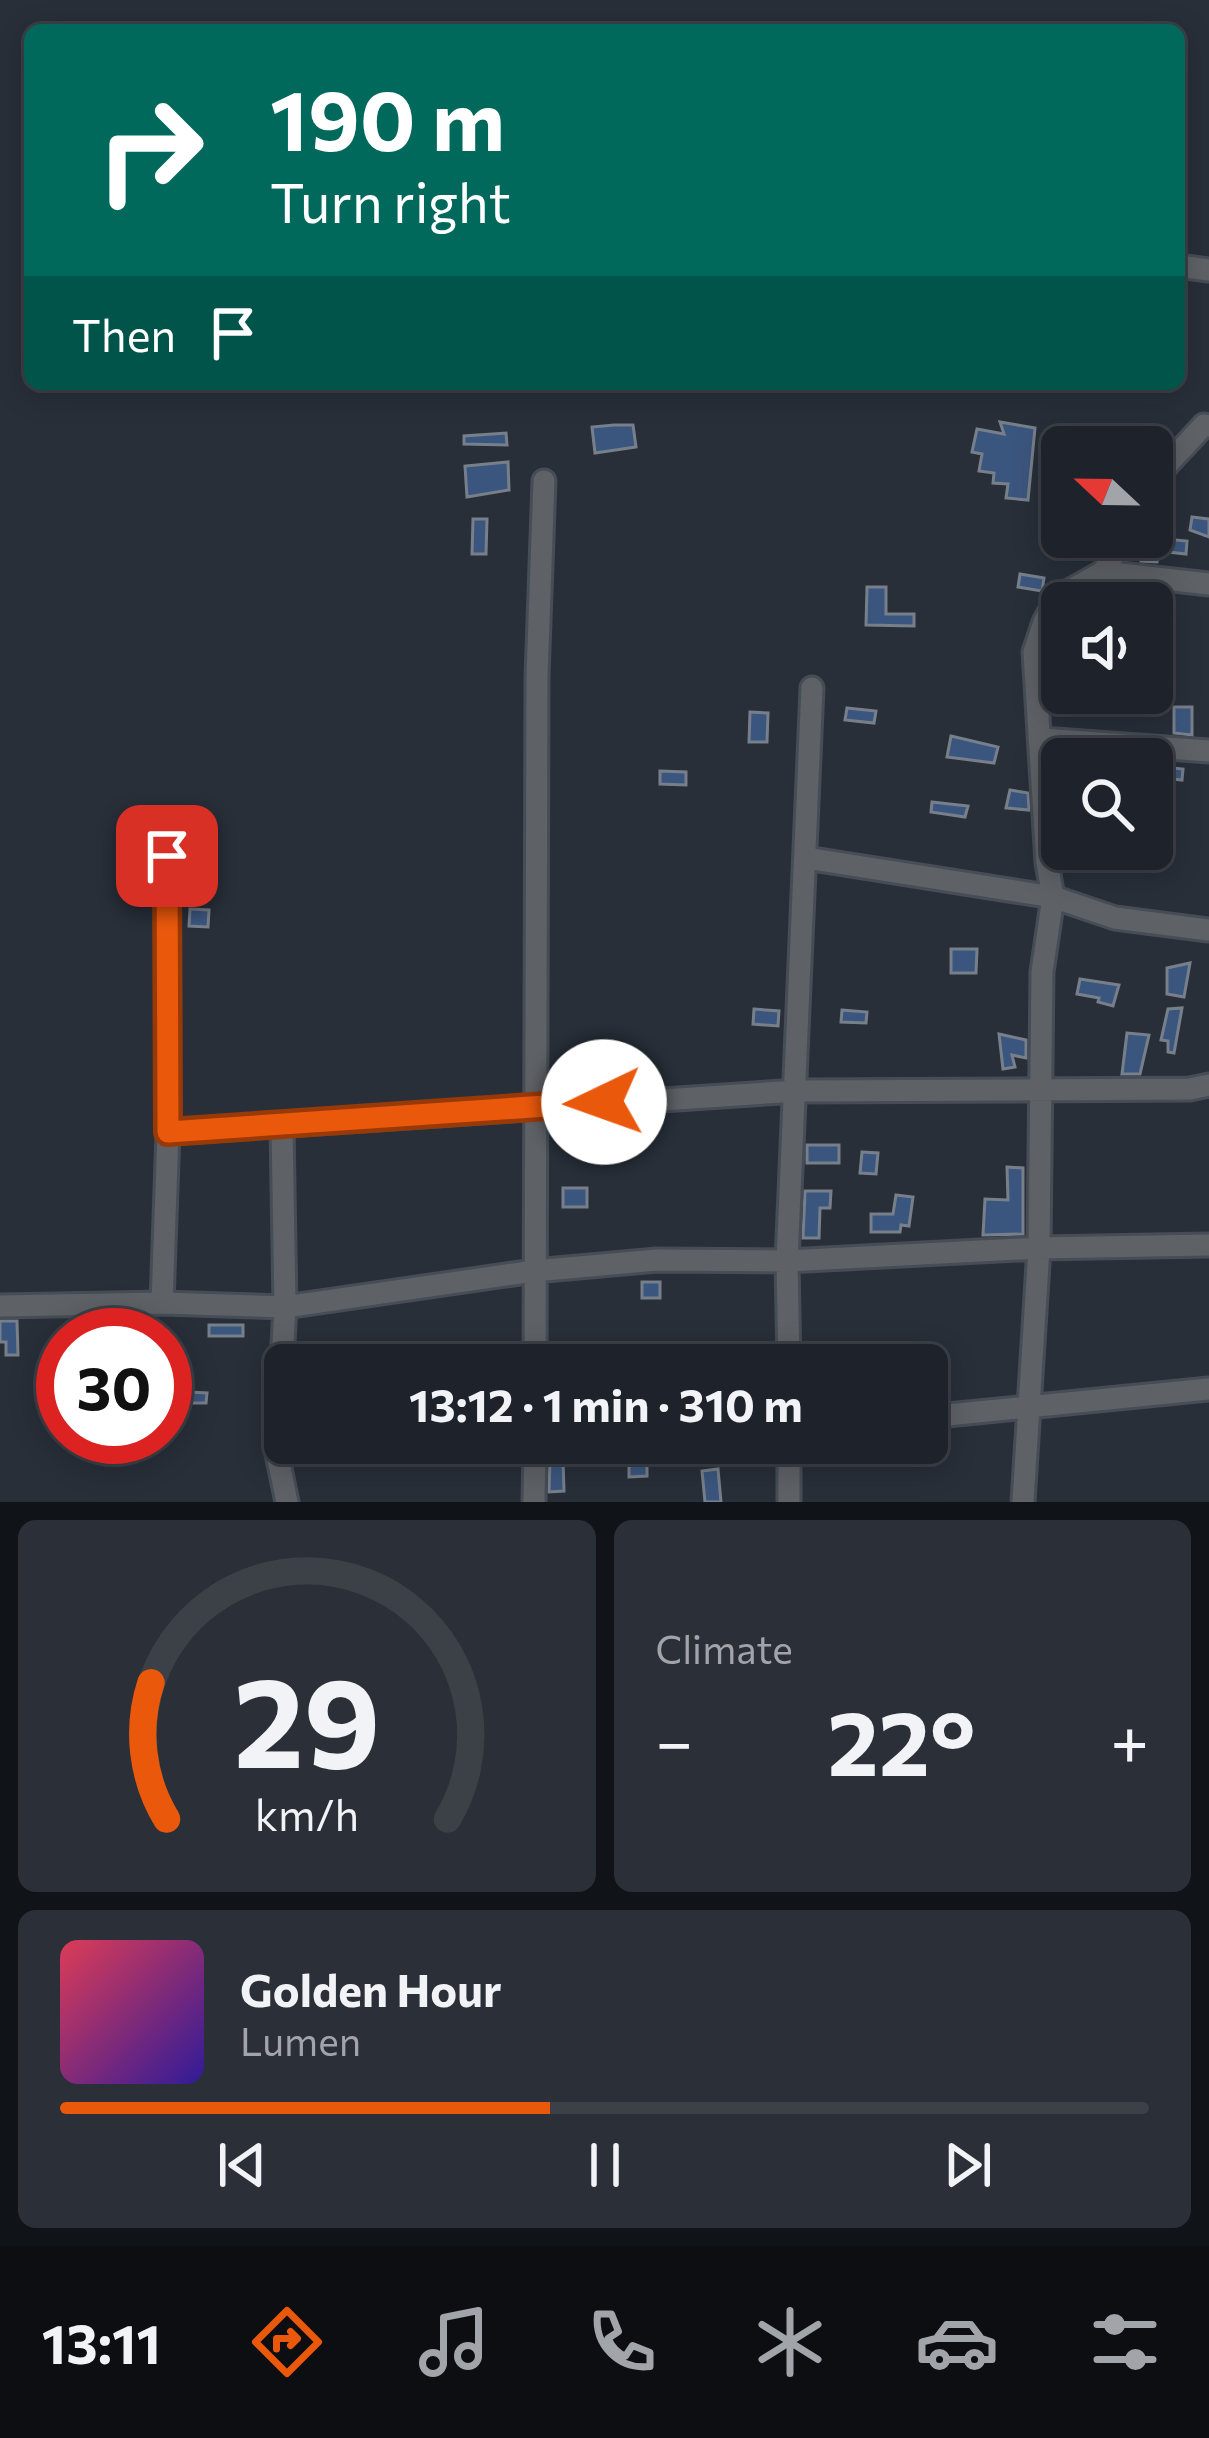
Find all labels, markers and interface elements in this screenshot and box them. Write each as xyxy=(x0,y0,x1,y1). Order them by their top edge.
text: 190 m xyxy=(270,66,505,168)
icon: right xyxy=(72,72,228,228)
text: Turn right xyxy=(270,168,511,234)
icon: arrive xyxy=(200,300,266,366)
text: Then xyxy=(72,306,176,361)
north arrow xyxy=(1041,426,1173,558)
map controls xyxy=(1041,426,1173,870)
button: sound xyxy=(1041,582,1173,714)
button: search xyxy=(1041,738,1173,870)
pin xyxy=(116,805,218,907)
icon: arrive xyxy=(134,823,200,889)
position arrow xyxy=(541,1039,667,1165)
speed limit sign: 30 xyxy=(36,1308,192,1464)
text: 13:12 · 1 min · 310 m xyxy=(409,1376,803,1431)
text: Climate xyxy=(656,1624,793,1672)
text: 29 xyxy=(233,1641,380,1794)
text: 22° xyxy=(827,1684,976,1795)
text: − xyxy=(656,1699,693,1780)
text: + xyxy=(1110,1699,1149,1780)
text: km/h xyxy=(255,1787,359,1840)
text: Golden Hour xyxy=(240,1961,501,2016)
text: Lumen xyxy=(240,2016,361,2064)
icon: previous xyxy=(209,2132,275,2198)
icon: pause xyxy=(572,2132,638,2198)
icon: next xyxy=(935,2132,1001,2198)
icon: directions xyxy=(245,2300,329,2384)
icon: music xyxy=(412,2300,496,2384)
icon: phone xyxy=(580,2300,664,2384)
icon: climate xyxy=(748,2300,832,2384)
icon: car xyxy=(915,2300,999,2384)
icon: filters xyxy=(1083,2300,1167,2384)
text: 13:11 xyxy=(42,2309,161,2375)

